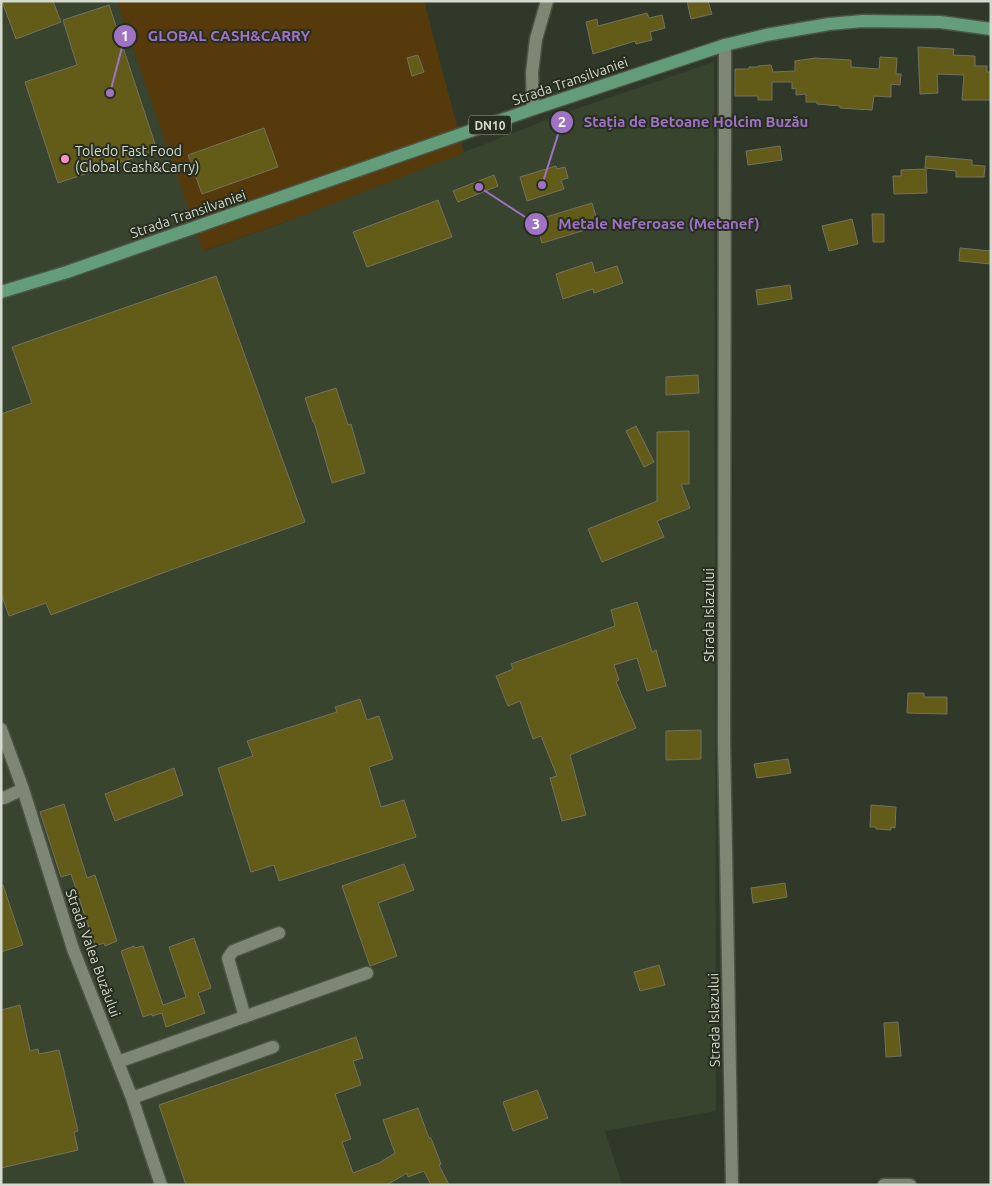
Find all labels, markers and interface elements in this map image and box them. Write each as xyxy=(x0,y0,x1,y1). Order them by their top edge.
callout: GLOBAL CASH&CARRY xyxy=(112,21,320,51)
text: 1 xyxy=(121,27,129,44)
text: GLOBAL CASH&CARRY xyxy=(148,27,311,44)
street label: Strada Transilvaniei xyxy=(510,54,630,108)
callout: Stația de Betoane Holcim Buzău xyxy=(549,107,819,137)
text: 2 xyxy=(558,113,566,130)
text: Stația de Betoane Holcim Buzău xyxy=(584,113,808,130)
road number: DN10 xyxy=(469,116,511,134)
place label: Toledo Fast Food (Global Cash&Carry) xyxy=(75,143,199,175)
marker: Toledo Fast Food (Global Cash&Carry) xyxy=(59,153,71,165)
street label: Strada Transilvaniei xyxy=(128,187,248,241)
callout: Metale Neferoase (Metanef) xyxy=(524,209,770,239)
text: 3 xyxy=(532,215,540,232)
text: Metale Neferoase (Metanef) xyxy=(558,215,760,232)
street label: Strada Islazului xyxy=(701,568,717,662)
street label: Strada Valea Buzăului xyxy=(62,887,124,1019)
street label: Strada Islazului xyxy=(705,973,723,1067)

